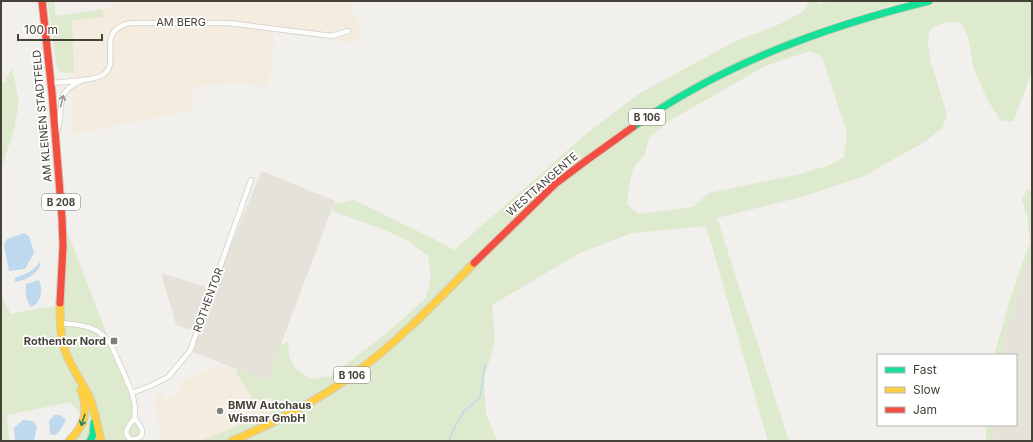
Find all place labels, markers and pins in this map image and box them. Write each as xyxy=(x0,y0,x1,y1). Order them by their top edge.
place label: Rothentor Nord xyxy=(24,334,106,348)
marker: Rothentor Nord xyxy=(109,336,119,346)
place label: BMW Autohaus Wismar GmbH xyxy=(228,398,312,425)
marker: BMW Autohaus Wismar GmbH xyxy=(215,406,225,416)

